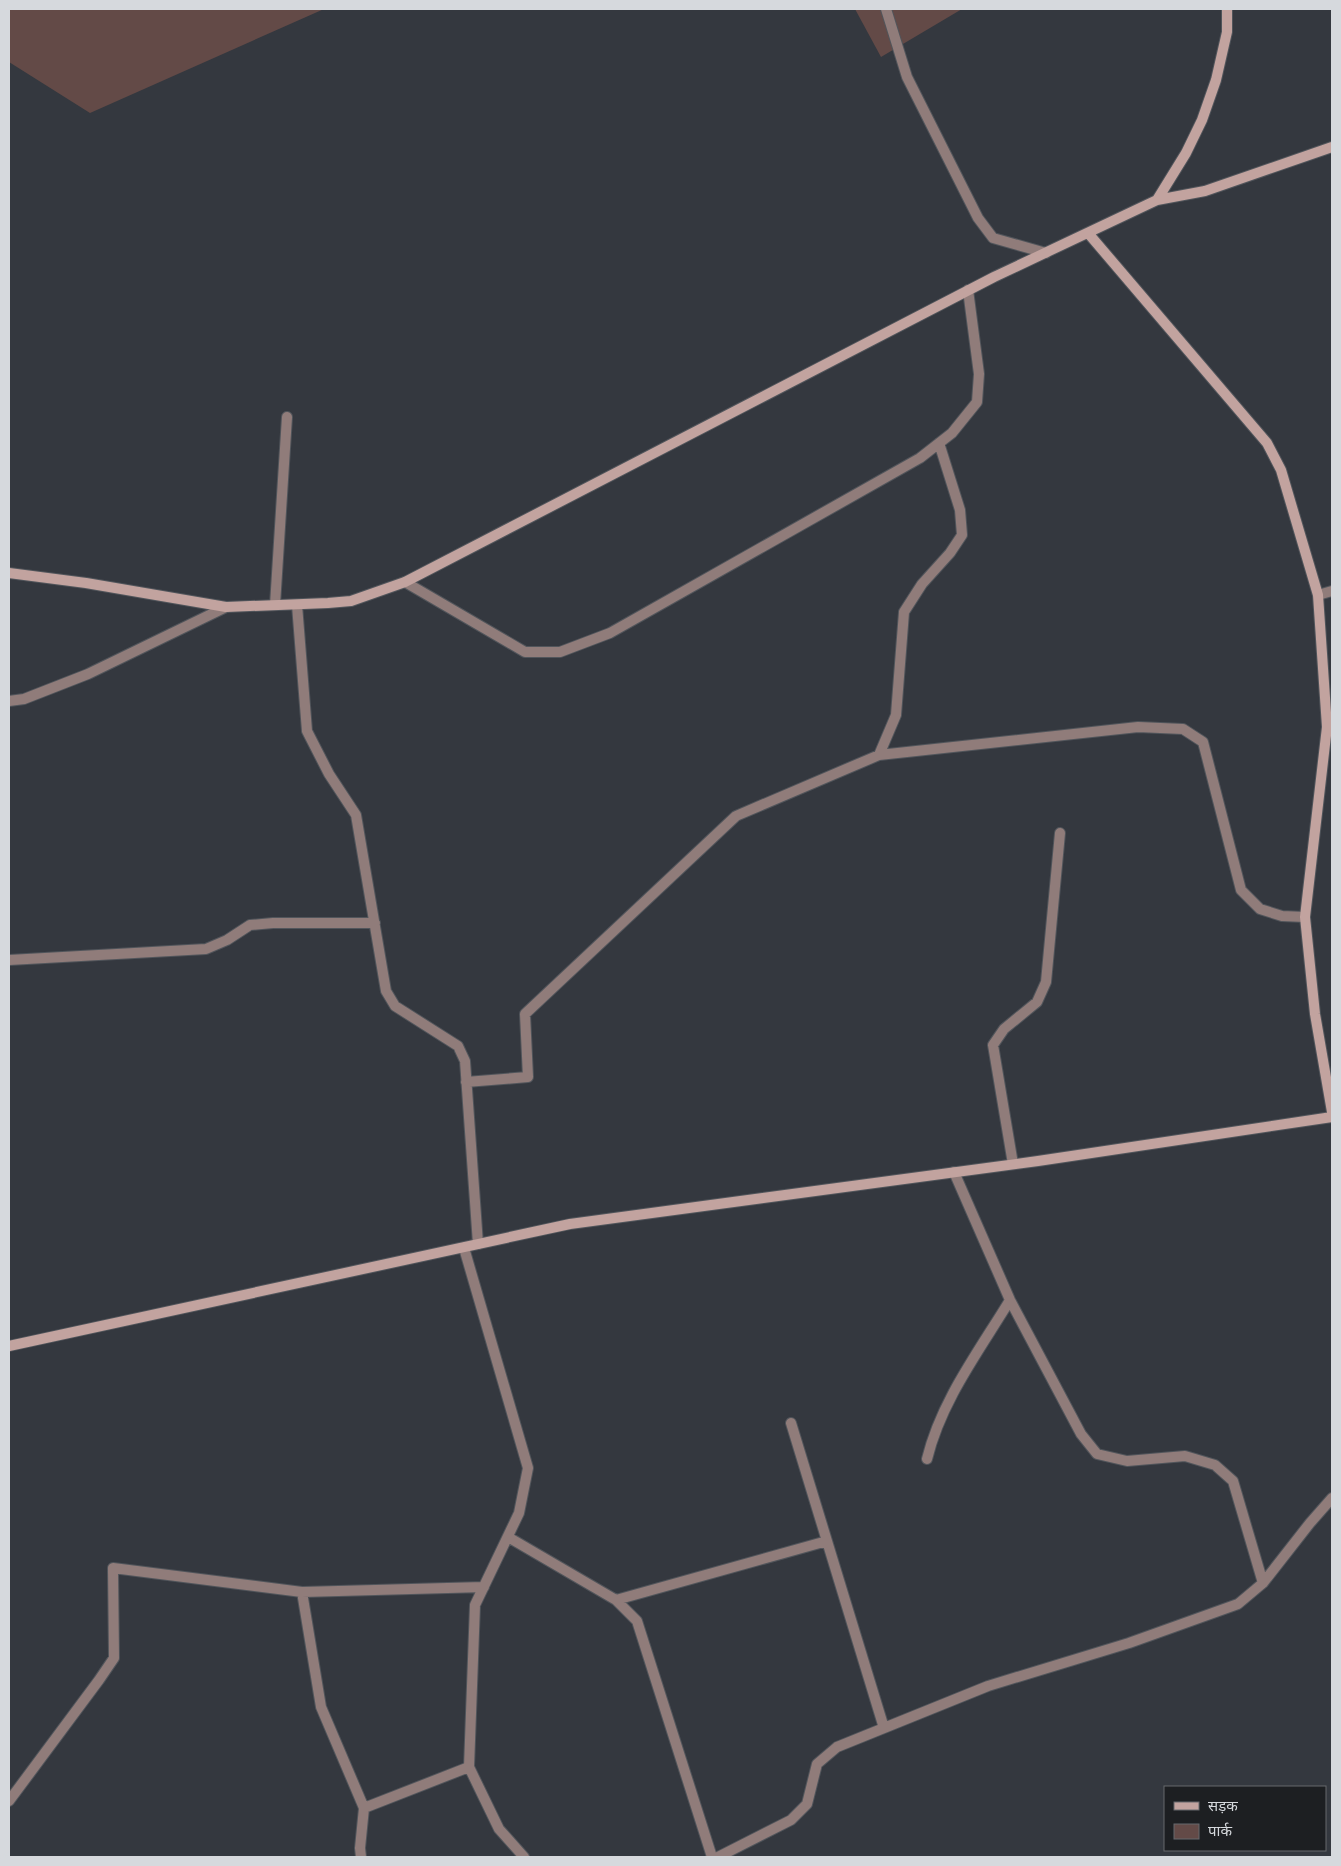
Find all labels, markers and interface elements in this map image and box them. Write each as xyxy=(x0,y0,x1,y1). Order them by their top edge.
legend xyxy=(1164,1786,1326,1851)
text: सड़क xyxy=(1208,1796,1238,1816)
text: पार्क xyxy=(1208,1821,1232,1841)

